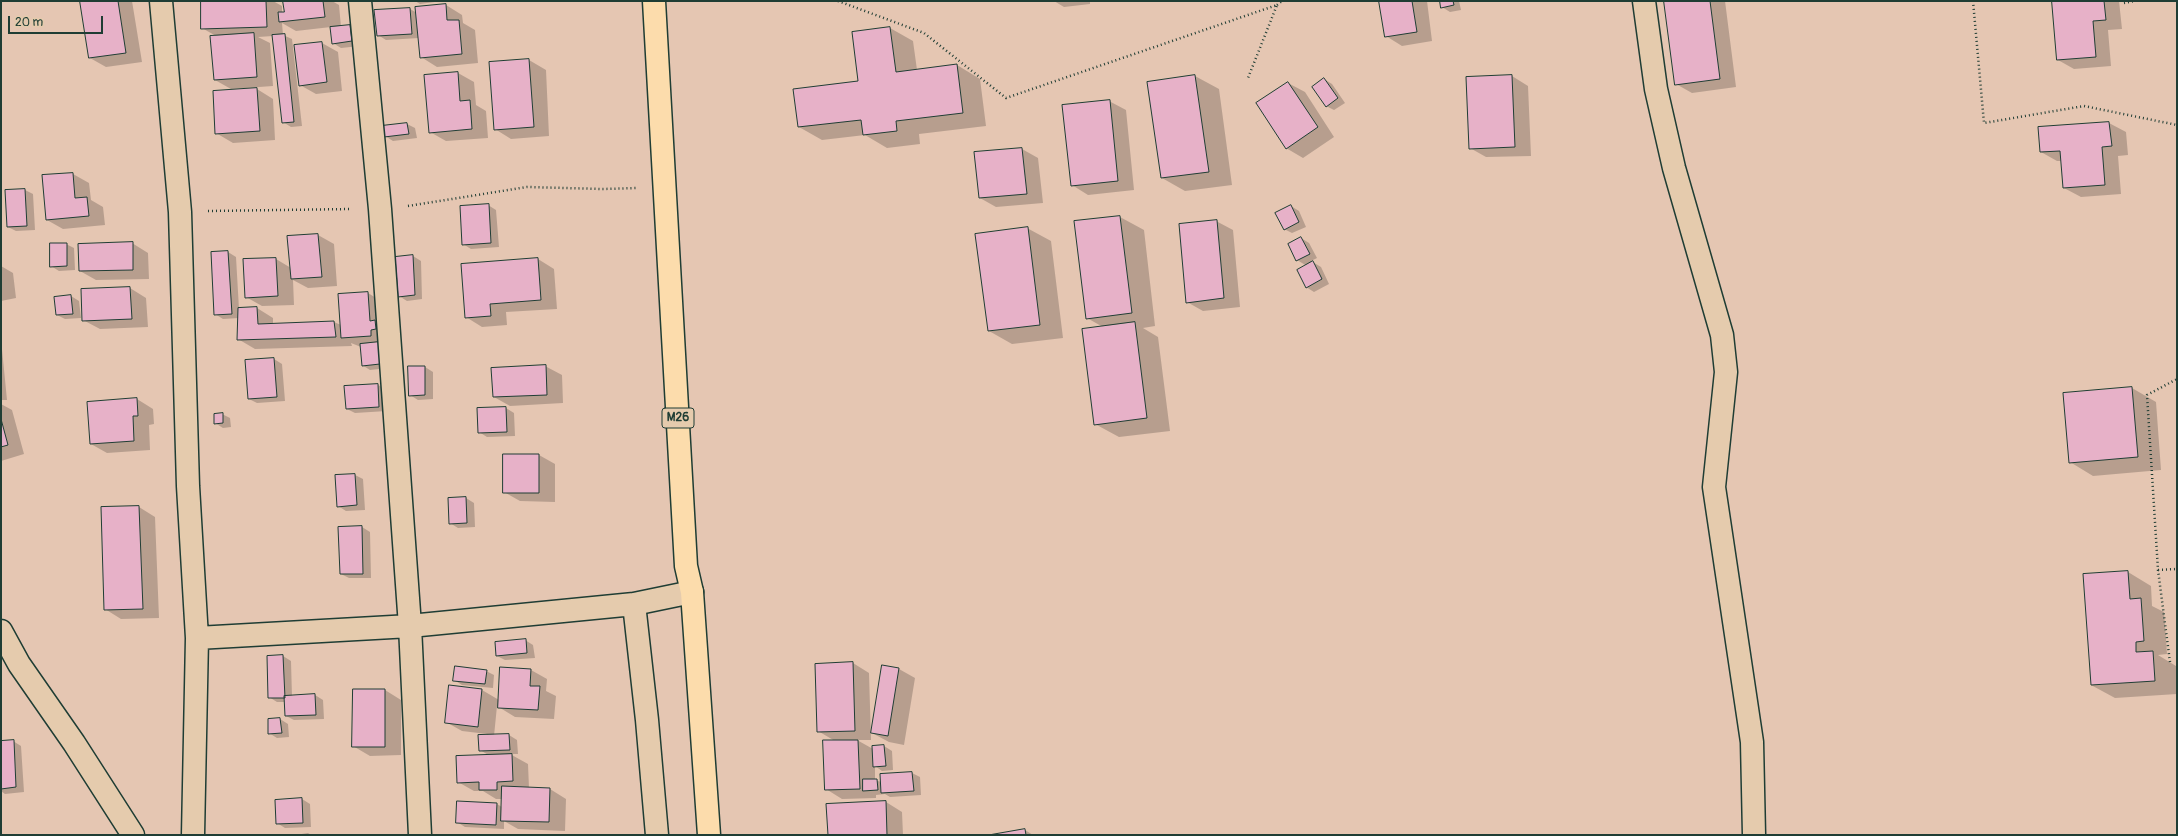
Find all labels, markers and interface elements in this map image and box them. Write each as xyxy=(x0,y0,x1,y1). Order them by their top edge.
scale bar xyxy=(10,8,105,34)
text: 20 m xyxy=(15,15,43,30)
road number: M26 xyxy=(662,408,694,428)

